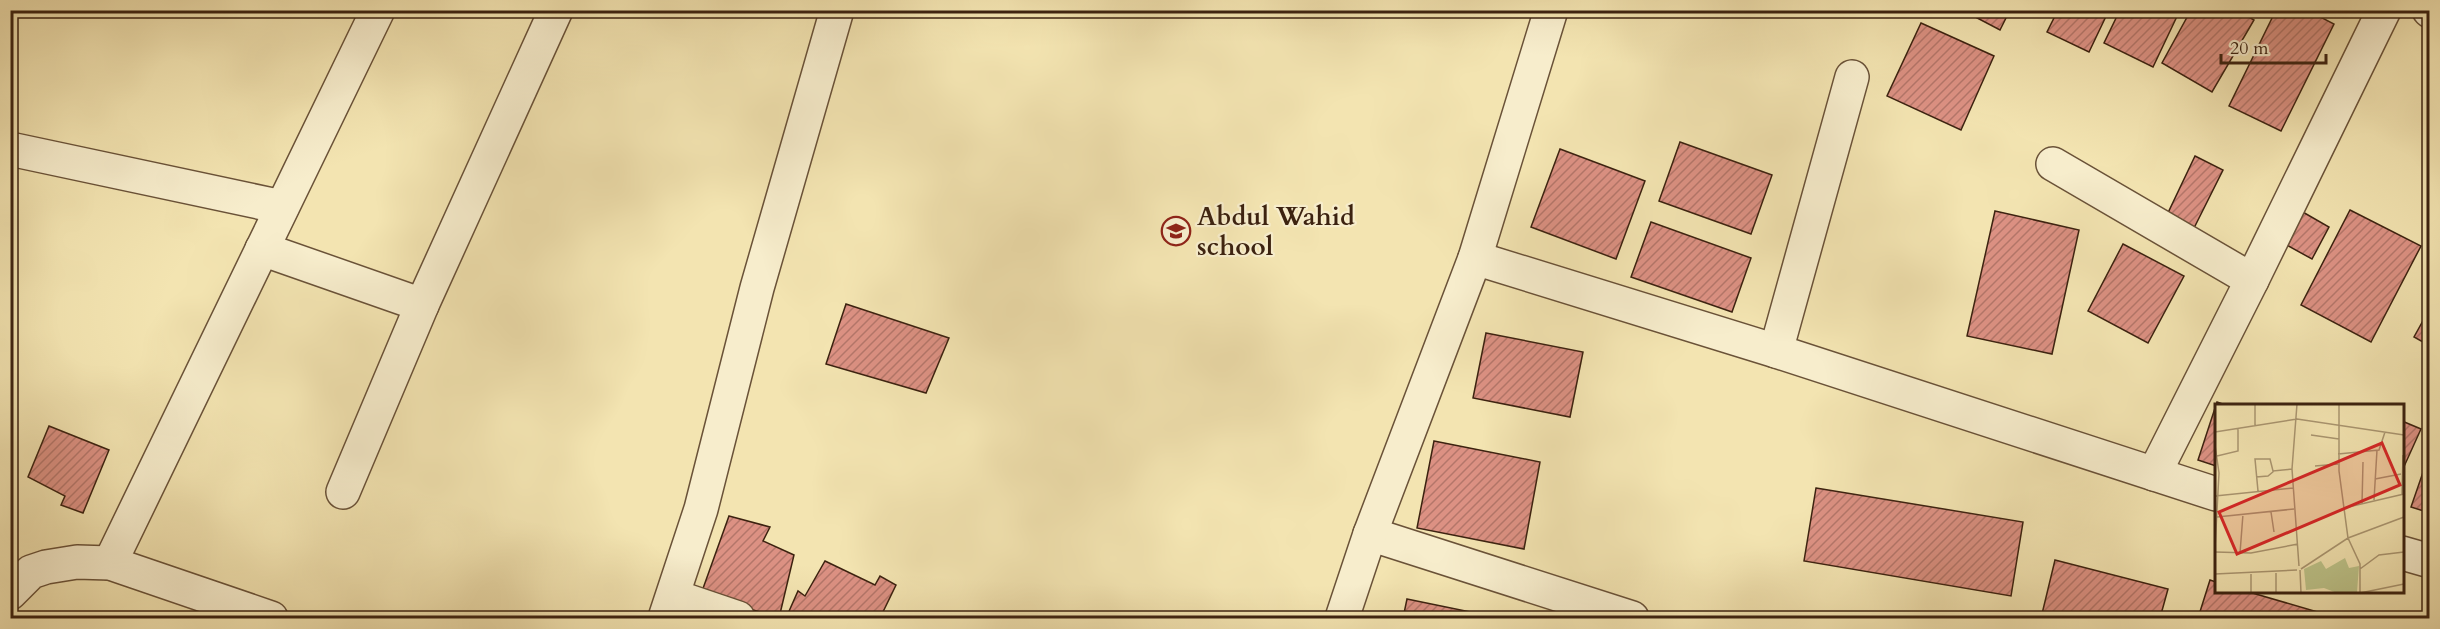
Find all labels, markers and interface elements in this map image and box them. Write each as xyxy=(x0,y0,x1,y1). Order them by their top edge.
scale bar xyxy=(2221,27,2326,65)
text: 20 m xyxy=(2230,36,2269,61)
place label: Abdul Wahid school xyxy=(1197,199,1355,264)
school or university icon: Abdul Wahid school xyxy=(1160,215,1192,247)
inset map xyxy=(2215,404,2404,593)

